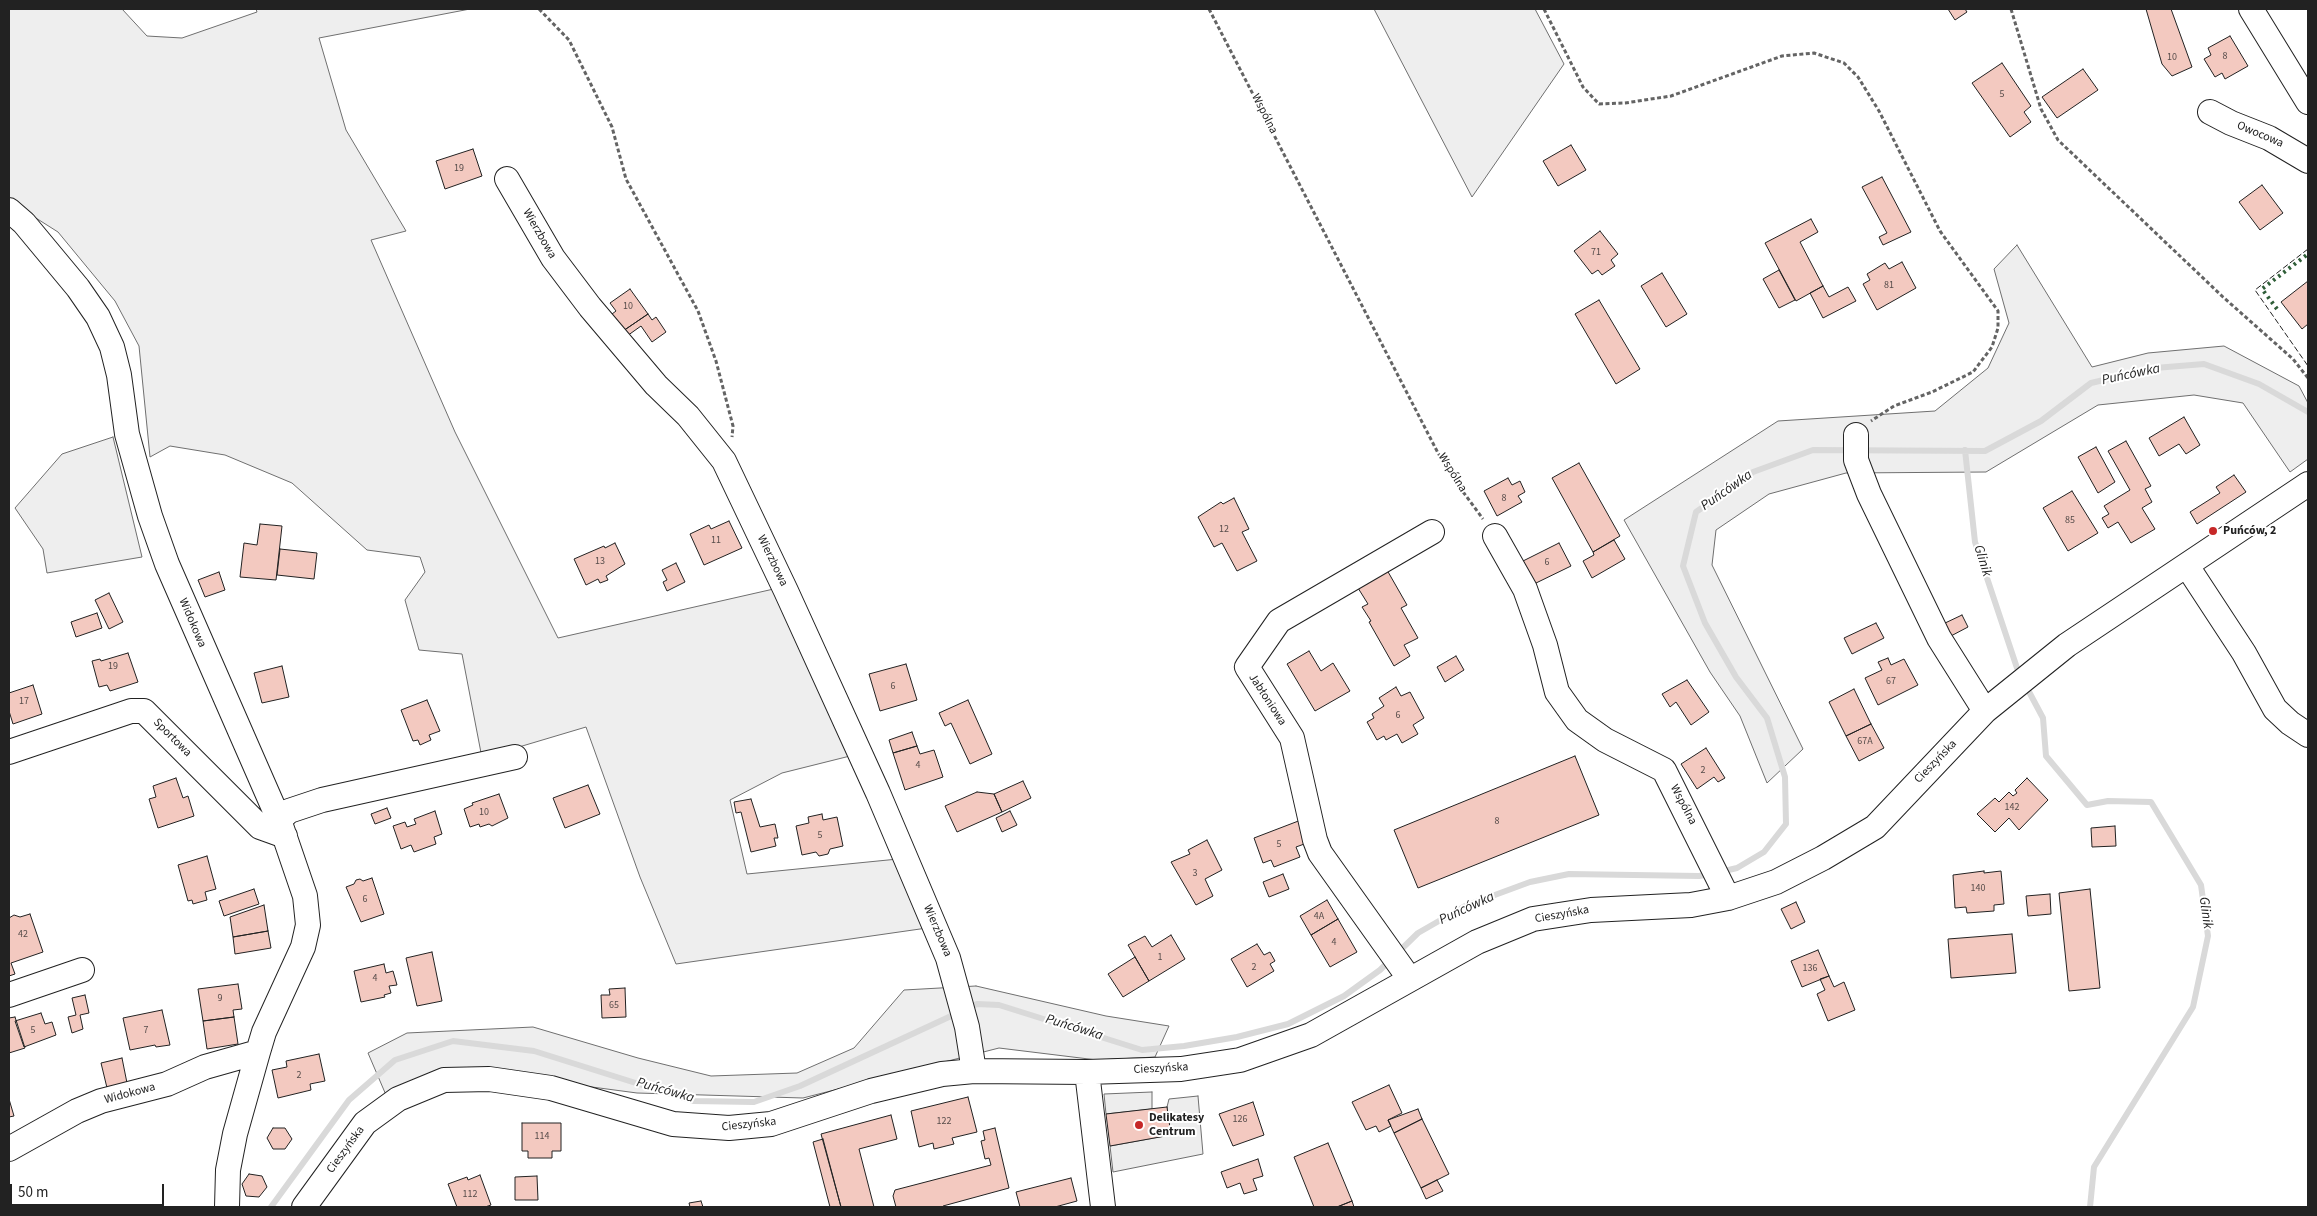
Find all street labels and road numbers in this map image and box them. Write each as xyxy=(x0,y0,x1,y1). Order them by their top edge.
street label: Wspólna xyxy=(1248,91,1280,137)
street label: Owocowa xyxy=(2235,119,2285,151)
street label: Wierzbowa xyxy=(519,206,559,262)
street label: Wspólna xyxy=(1434,451,1470,495)
street label: Wierzbowa xyxy=(753,533,791,589)
street label: Widokowa xyxy=(175,596,209,650)
street label: Jabłoniowa xyxy=(1245,671,1289,729)
street label: Sportowa xyxy=(150,716,194,760)
street label: Cieszyńska xyxy=(1912,737,1960,787)
street label: Wspólna xyxy=(1666,783,1700,827)
street label: Wierzbowa xyxy=(920,903,954,959)
street label: Cieszyńska xyxy=(1534,903,1590,927)
street label: Cieszyńska xyxy=(1133,1060,1189,1078)
street label: Widokowa xyxy=(103,1080,157,1108)
street label: Cieszyńska xyxy=(721,1115,777,1135)
street label: Cieszyńska xyxy=(324,1124,368,1176)

